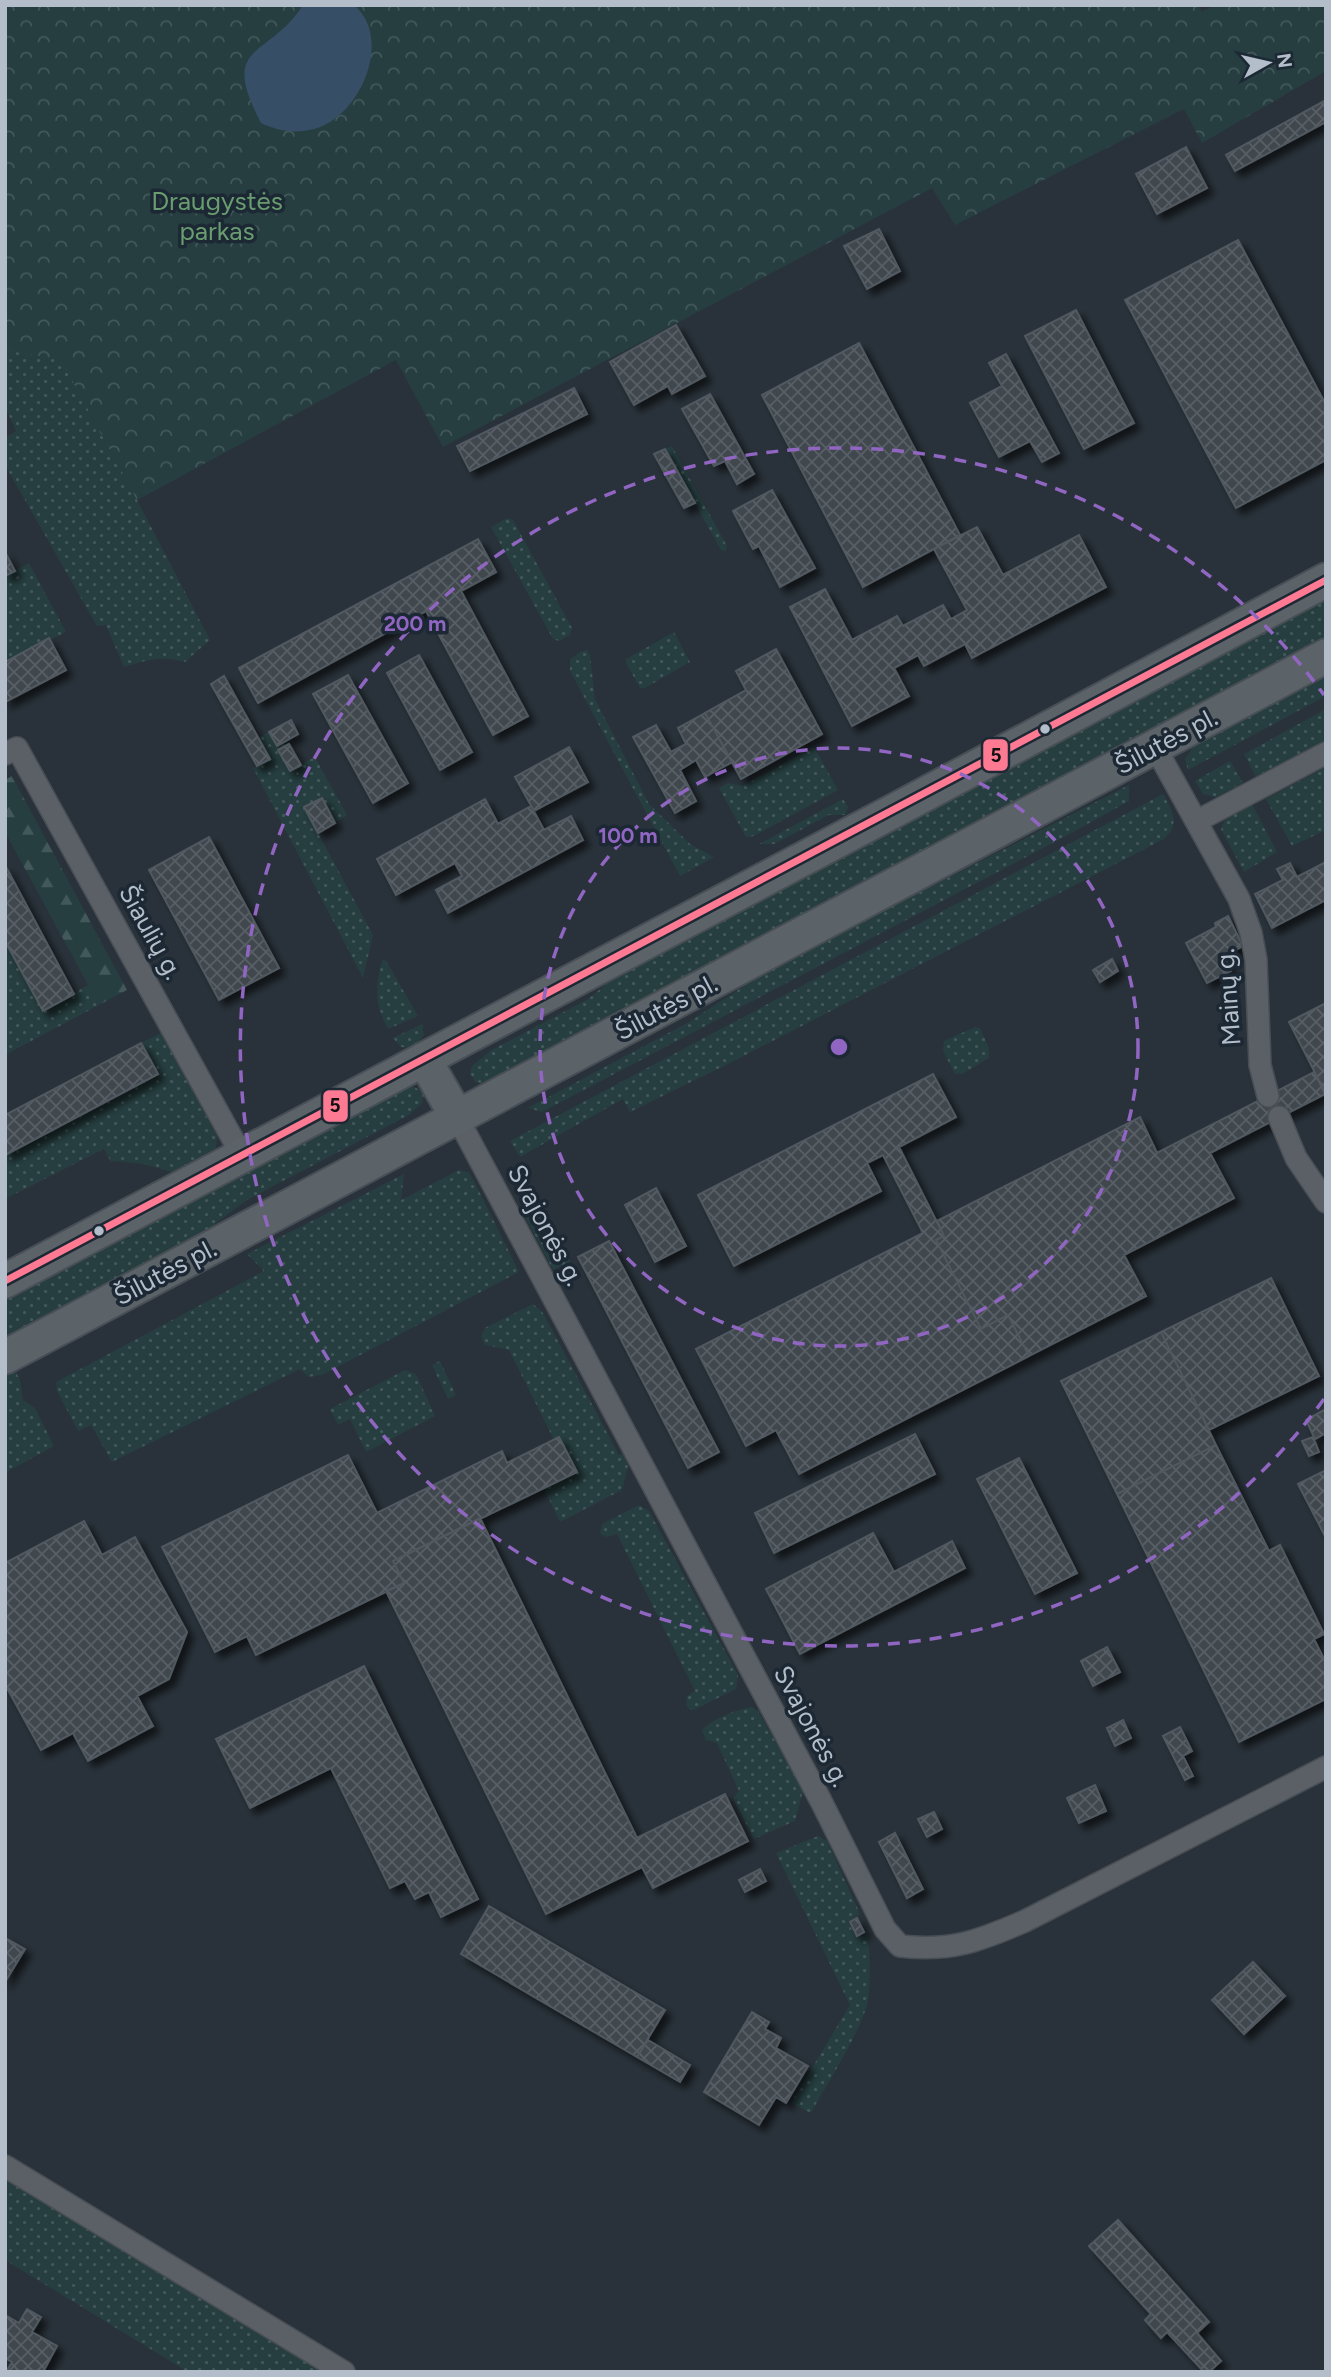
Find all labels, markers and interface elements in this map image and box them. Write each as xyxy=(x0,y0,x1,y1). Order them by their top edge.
north arrow xyxy=(1233,28,1303,98)
text: N xyxy=(1272,52,1297,70)
park label: Draugystės parkas xyxy=(151,185,283,247)
text: 200 m xyxy=(384,611,446,636)
street label: Šilutės pl. xyxy=(1109,701,1223,781)
unlabelled marker xyxy=(1038,722,1052,736)
line badge: 5 xyxy=(982,738,1009,772)
text: 5 xyxy=(990,744,1002,767)
text: 100 m xyxy=(598,823,658,848)
street label: Šiaulių g. xyxy=(112,879,190,985)
street label: Mainų g. xyxy=(1209,947,1247,1047)
street label: Šilutės pl. xyxy=(609,967,723,1047)
centre of rings xyxy=(827,1035,851,1059)
line badge: 5 xyxy=(322,1089,349,1123)
text: 5 xyxy=(329,1094,341,1117)
street label: Svajonės g. xyxy=(501,1159,591,1291)
unlabelled marker xyxy=(92,1224,106,1238)
street label: Šilutės pl. xyxy=(108,1232,222,1312)
street label: Svajonės g. xyxy=(767,1660,857,1792)

